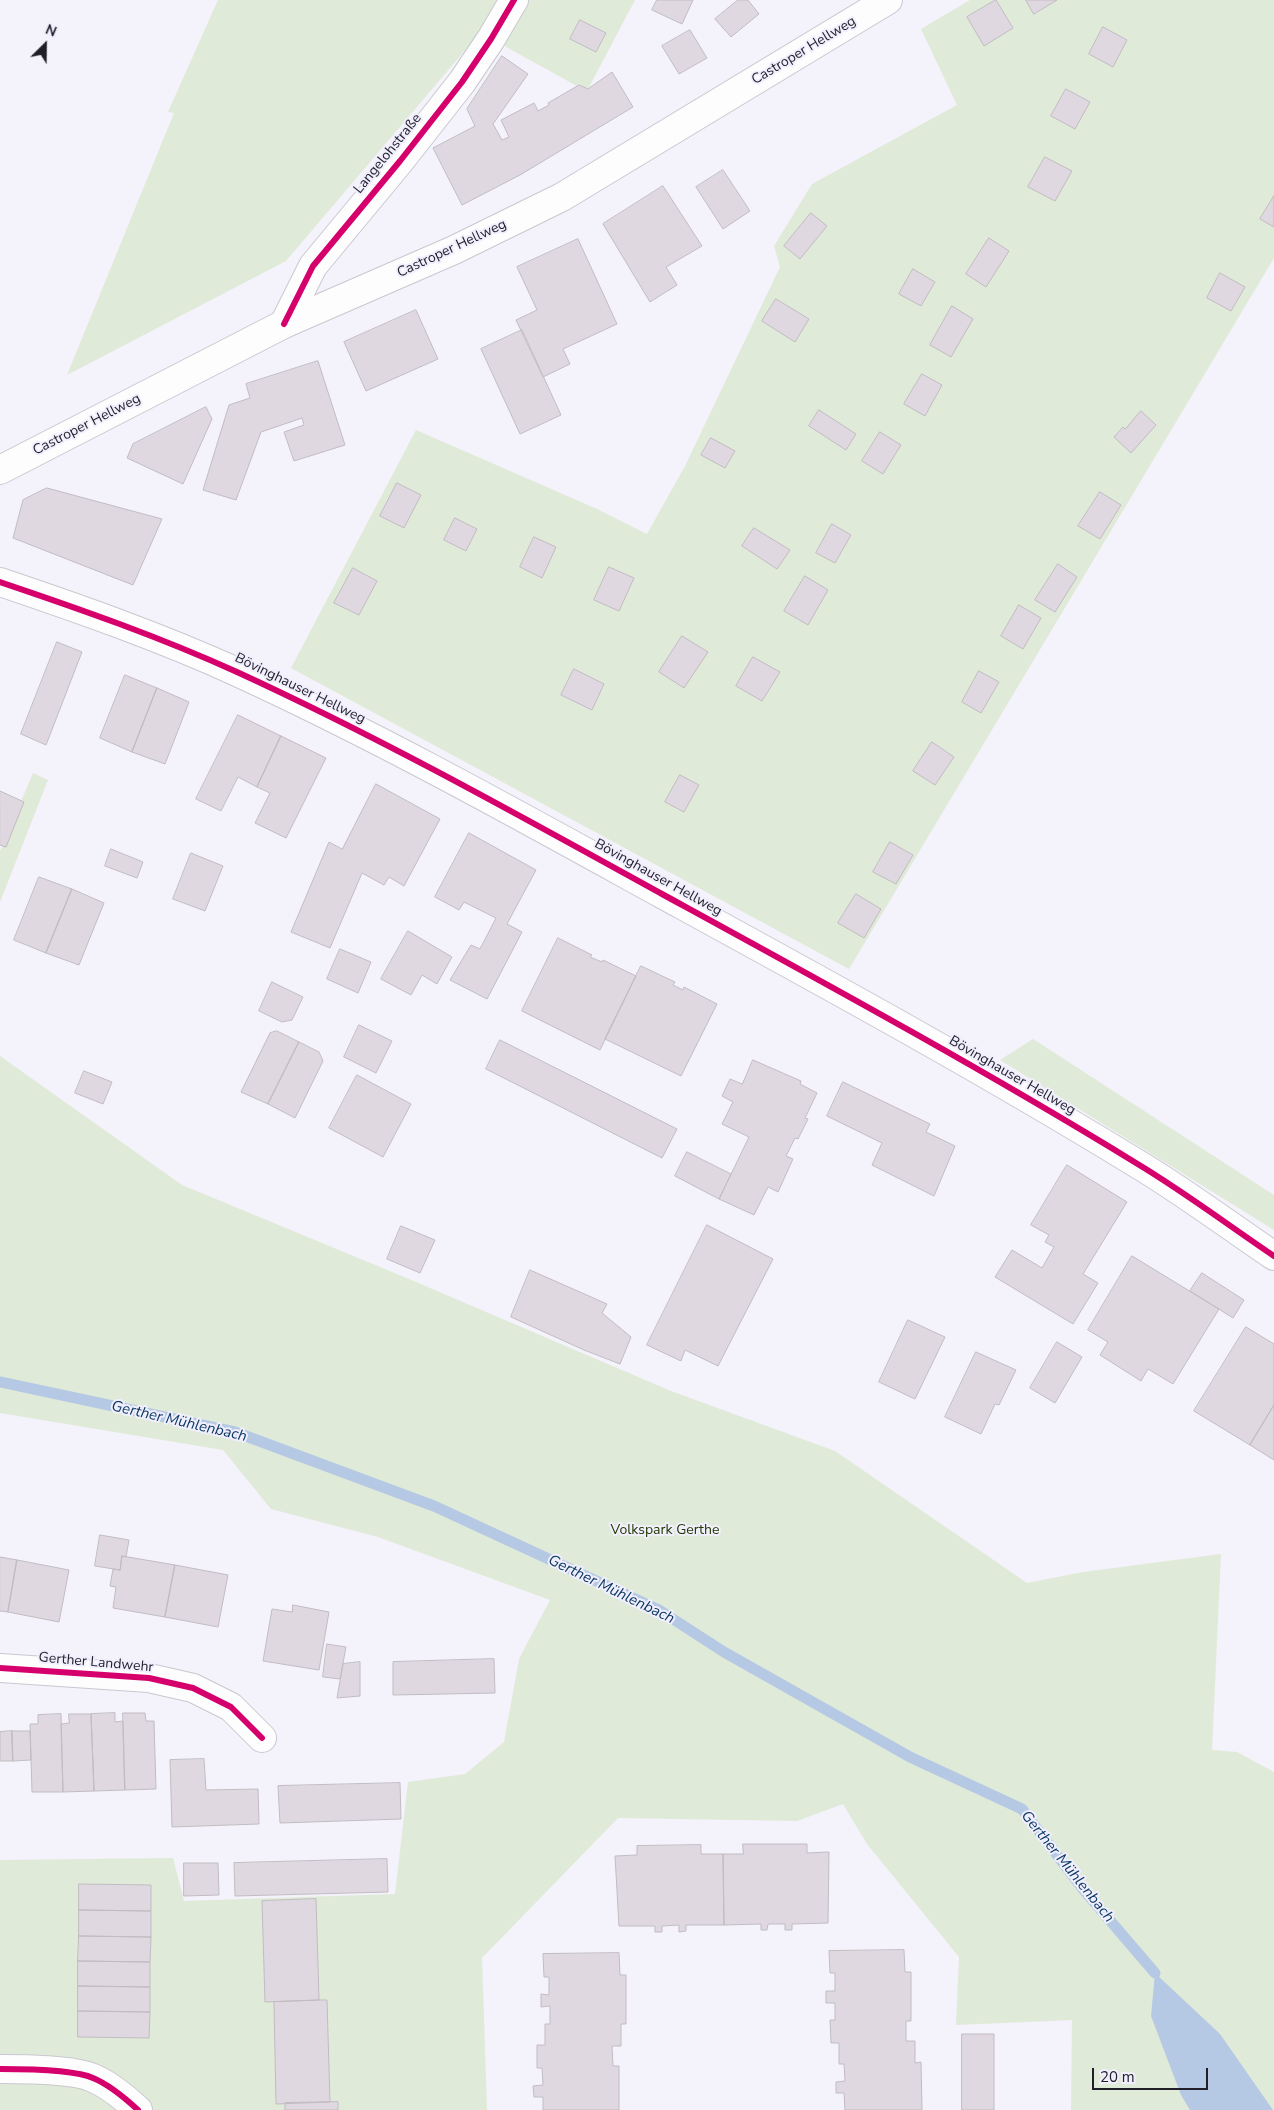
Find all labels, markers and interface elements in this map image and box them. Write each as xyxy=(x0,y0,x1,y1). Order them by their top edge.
street label: Castroper Hellweg xyxy=(749,13,859,89)
north arrow xyxy=(20,20,70,70)
text: N xyxy=(43,20,60,42)
street label: Langelohstraße xyxy=(351,110,425,198)
street label: Castroper Hellweg xyxy=(395,216,509,282)
street label: Castroper Hellweg xyxy=(30,391,144,459)
street label: Bövinghauser Hellweg xyxy=(232,650,368,728)
street label: Bövinghauser Hellweg xyxy=(591,836,725,920)
street label: Bövinghauser Hellweg xyxy=(946,1033,1078,1119)
water label: Gerther Mühlenbach xyxy=(110,1398,248,1446)
park label: Volkspark Gerthe xyxy=(611,1523,719,1539)
water label: Gerther Mühlenbach xyxy=(545,1552,677,1628)
street label: Gerther Landwehr xyxy=(38,1650,154,1676)
water label: Gerther Mühlenbach xyxy=(1016,1808,1118,1926)
scale bar xyxy=(1094,2058,1210,2090)
text: 20 m xyxy=(1100,2067,1135,2087)

